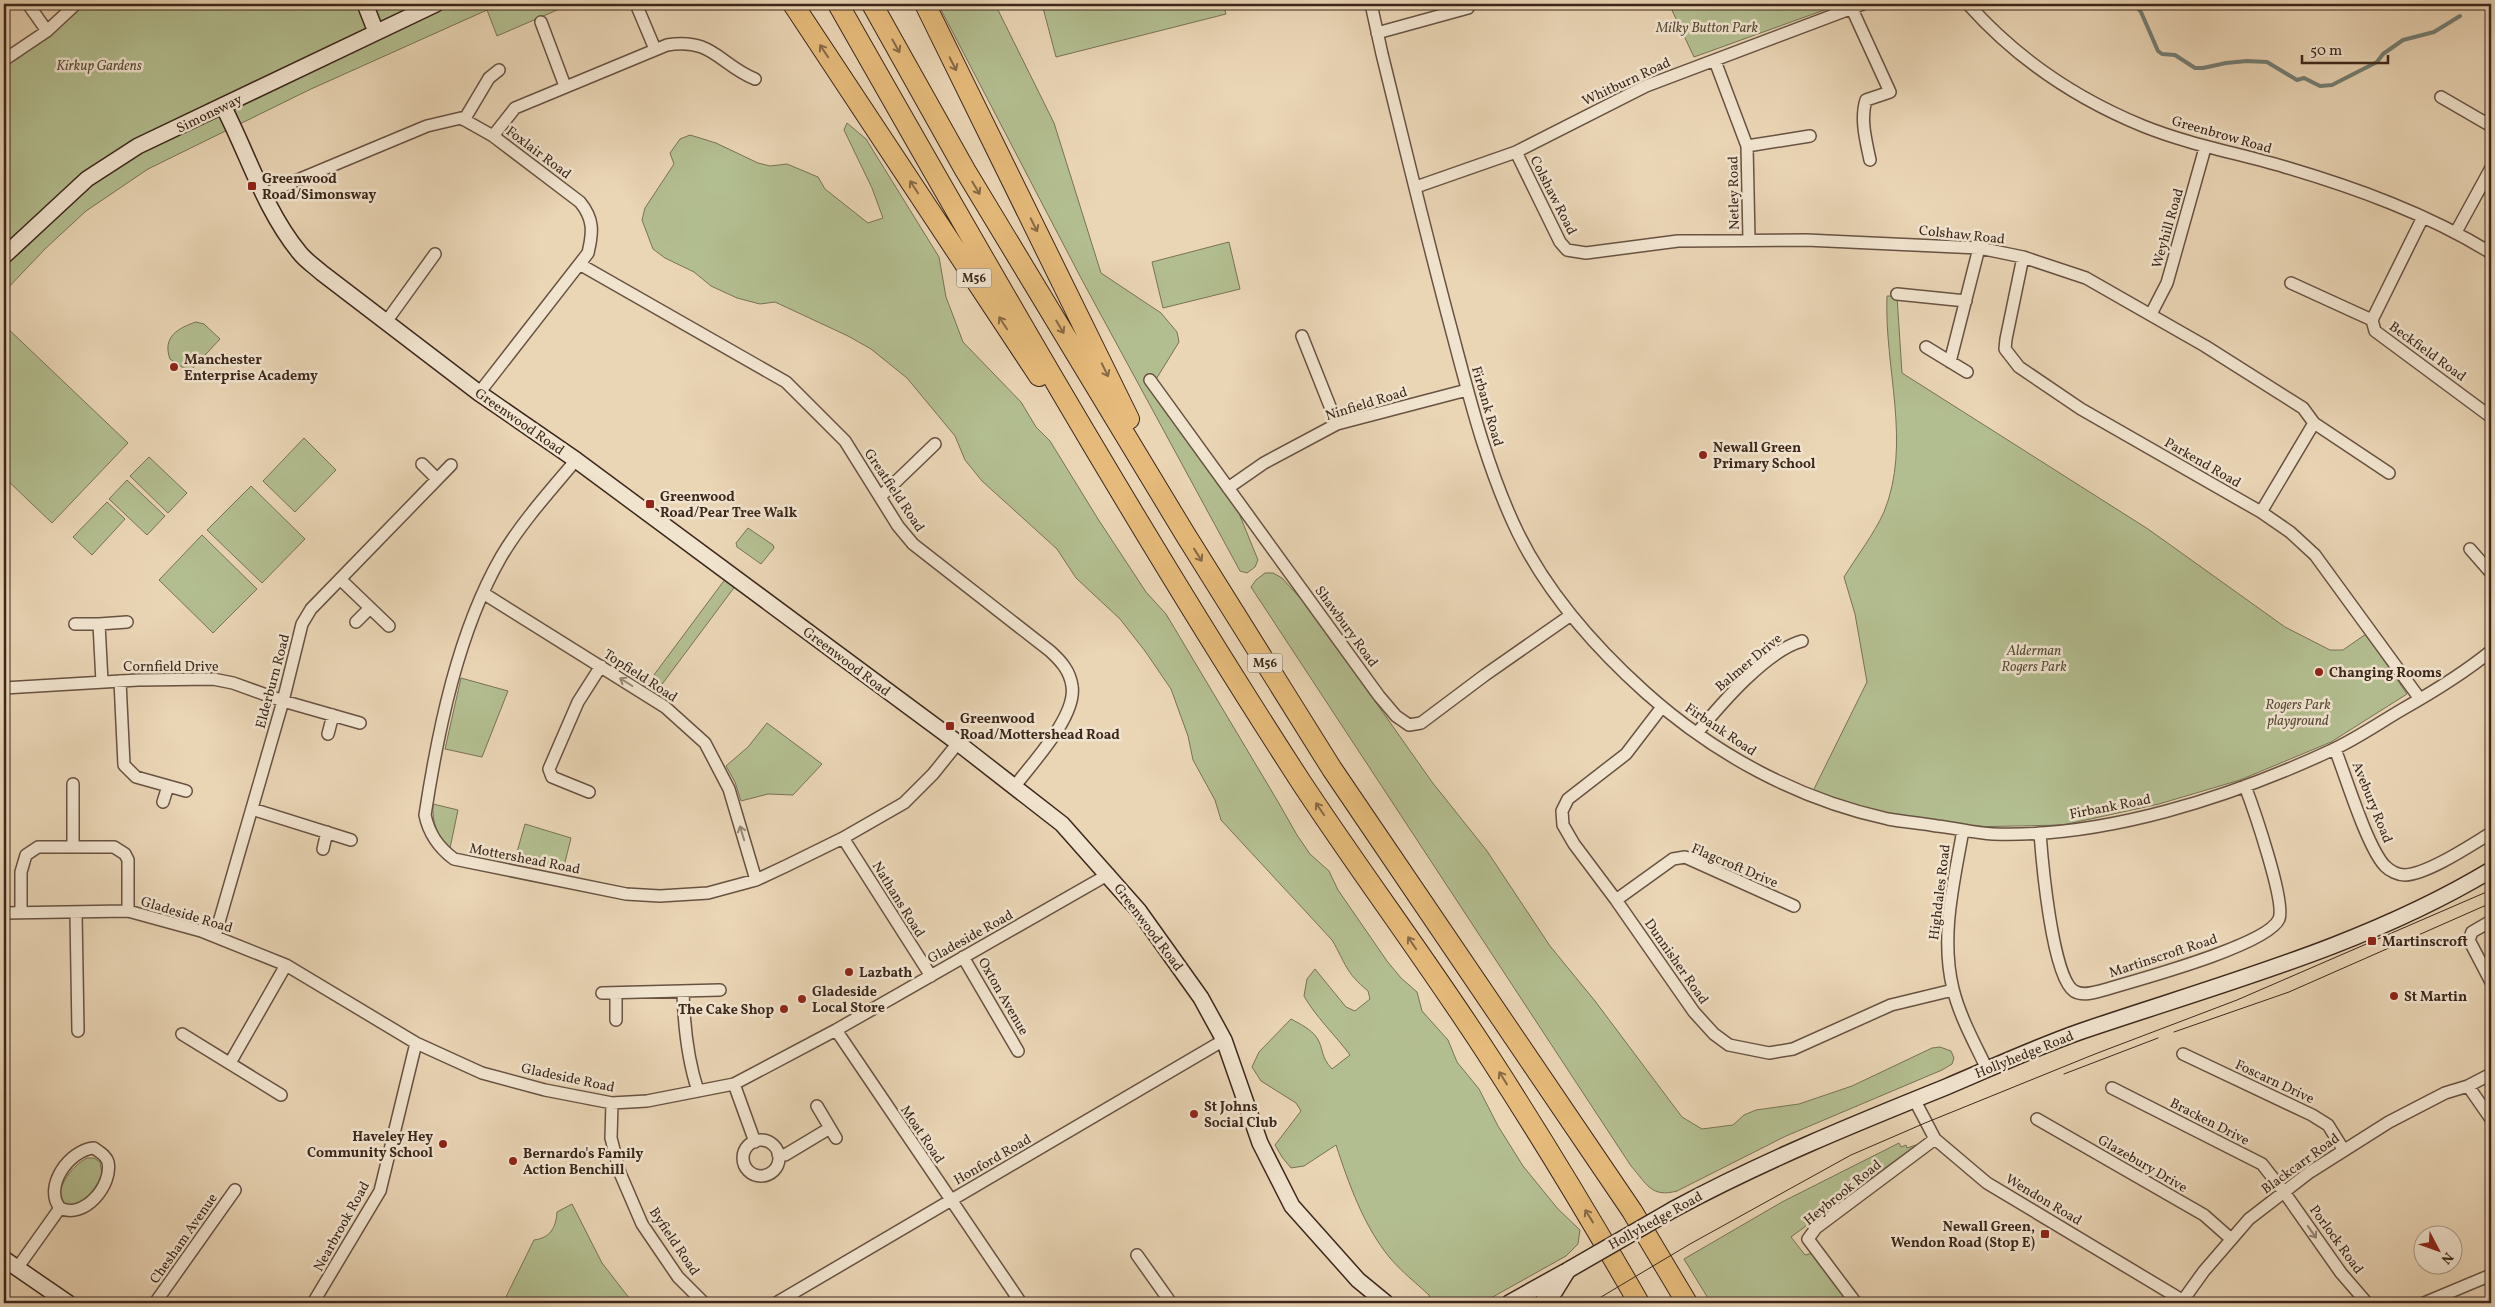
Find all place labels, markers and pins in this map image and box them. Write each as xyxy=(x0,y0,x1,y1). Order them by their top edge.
place label: Greenwood Road/Simonsway xyxy=(262,170,377,205)
marker: Greenwood Road/Simonsway xyxy=(246,180,258,192)
place label: Manchester Enterprise Academy xyxy=(184,351,318,386)
marker: Manchester Enterprise Academy xyxy=(168,361,180,373)
place label: Newall Green Primary School xyxy=(1713,439,1816,474)
marker: Newall Green Primary School xyxy=(1697,449,1709,461)
place label: Greenwood Road/Pear Tree Walk xyxy=(660,488,798,523)
marker: Greenwood Road/Pear Tree Walk xyxy=(644,498,656,510)
place label: Changing Rooms xyxy=(2329,664,2442,683)
marker: Changing Rooms xyxy=(2313,666,2325,678)
place label: Greenwood Road/Mottershead Road xyxy=(960,710,1120,745)
marker: Greenwood Road/Mottershead Road xyxy=(944,720,956,732)
place label: Martinscroft xyxy=(2382,933,2468,952)
marker: Martinscroft xyxy=(2366,935,2378,947)
place label: Lazbath xyxy=(859,964,912,983)
marker: Lazbath xyxy=(843,966,855,978)
place label: Gladeside Local Store xyxy=(812,983,885,1018)
place label: St Martin xyxy=(2404,988,2467,1007)
marker: St Martin xyxy=(2388,990,2400,1002)
marker: Gladeside Local Store xyxy=(796,993,808,1005)
place label: The Cake Shop xyxy=(678,1001,774,1020)
marker: The Cake Shop xyxy=(778,1003,790,1015)
place label: St Johns Social Club xyxy=(1204,1098,1277,1133)
marker: St Johns Social Club xyxy=(1188,1108,1200,1120)
place label: Haveley Hey Community School xyxy=(307,1128,433,1163)
marker: Haveley Hey Community School xyxy=(437,1138,449,1150)
place label: Bernardo's Family Action Benchill xyxy=(523,1145,644,1180)
marker: Bernardo's Family Action Benchill xyxy=(507,1155,519,1167)
place label: Newall Green, Wendon Road (Stop E) xyxy=(1891,1218,2035,1253)
marker: Newall Green, Wendon Road (Stop E) xyxy=(2039,1228,2051,1240)

